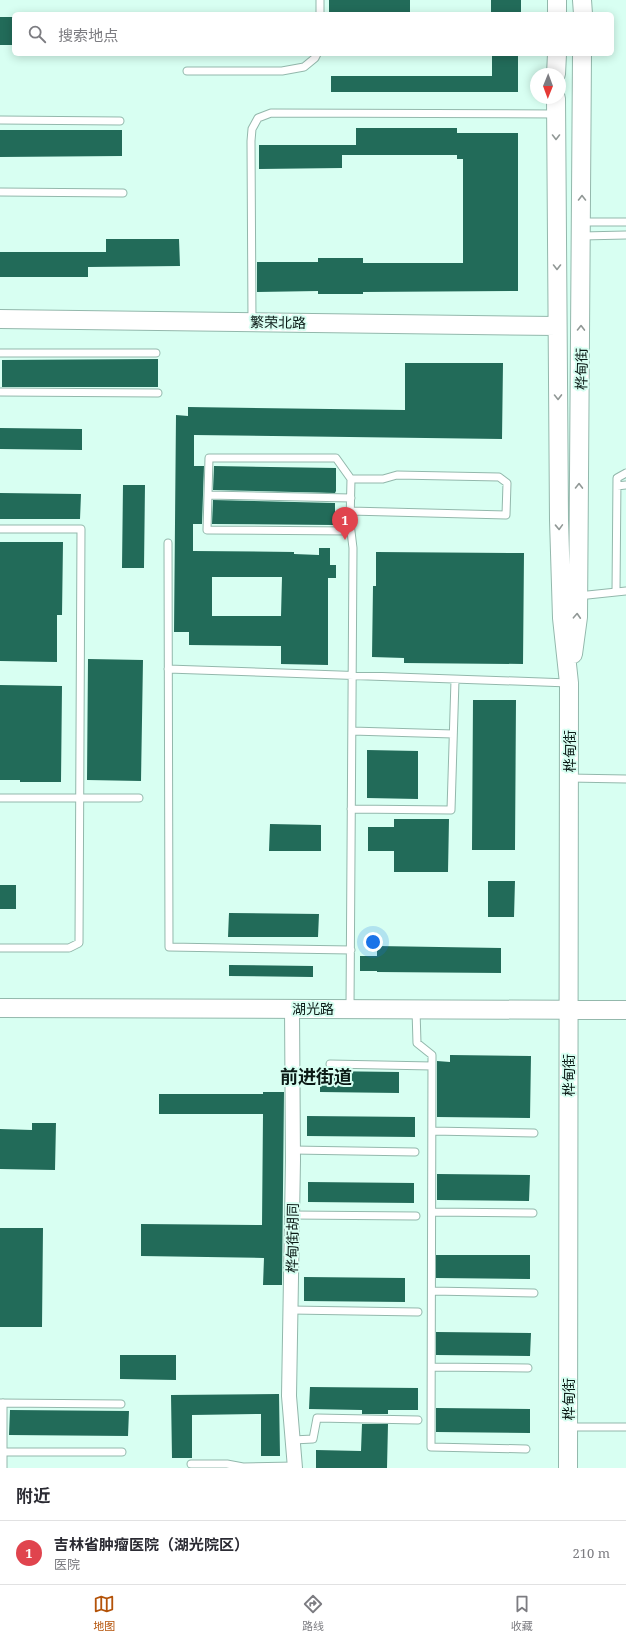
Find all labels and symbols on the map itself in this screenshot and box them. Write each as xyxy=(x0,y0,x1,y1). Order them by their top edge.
north arrow xyxy=(530,68,566,104)
one-way arrow xyxy=(552,134,560,140)
one-way arrow xyxy=(578,195,586,201)
one-way arrow xyxy=(553,264,561,270)
street label: 繁荣北路 xyxy=(250,312,306,332)
one-way arrow xyxy=(577,325,585,331)
street label: 桦甸街 xyxy=(571,348,591,390)
one-way arrow xyxy=(554,394,562,400)
one-way arrow xyxy=(575,483,583,489)
pin: 1 xyxy=(332,507,358,540)
one-way arrow xyxy=(555,524,563,530)
one-way arrow xyxy=(573,613,582,619)
street label: 桦甸街 xyxy=(560,730,579,772)
your location xyxy=(363,932,383,952)
street label: 湖光路 xyxy=(292,999,334,1018)
street label: 桦甸街 xyxy=(559,1054,578,1096)
district label: 前进街道 xyxy=(280,1064,352,1088)
street label: 桦甸街胡同 xyxy=(282,1203,302,1273)
street label: 桦甸街 xyxy=(559,1378,578,1420)

